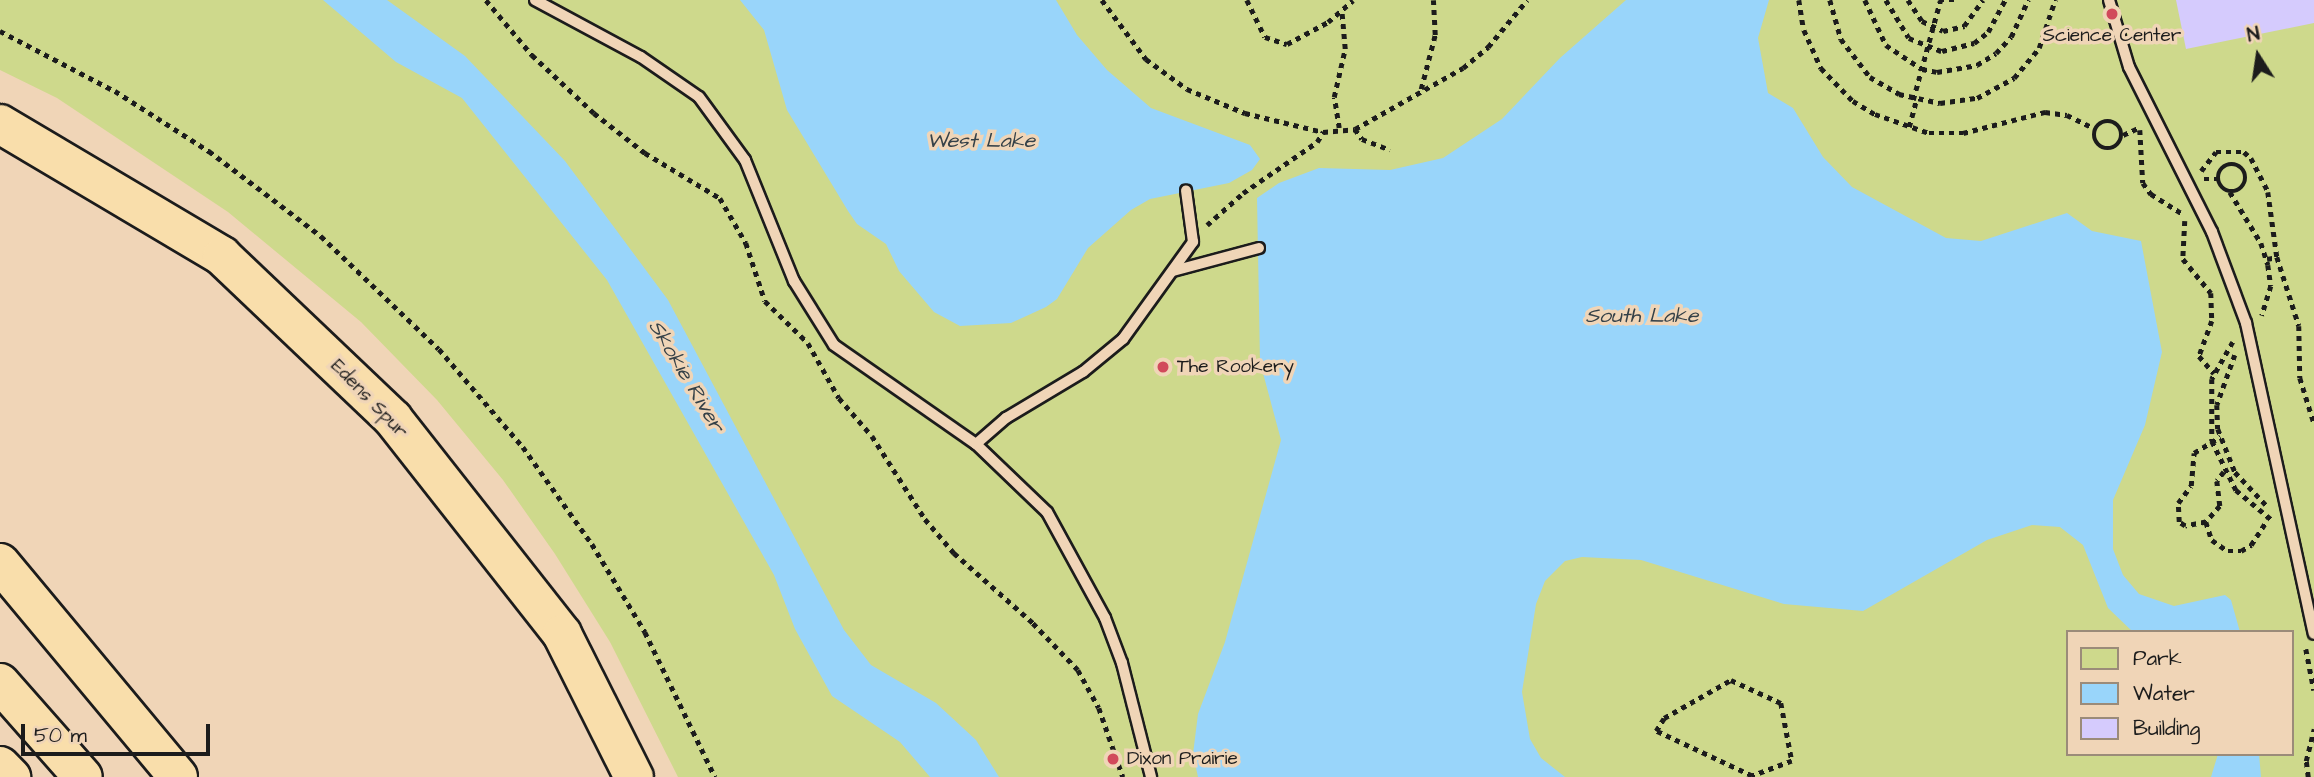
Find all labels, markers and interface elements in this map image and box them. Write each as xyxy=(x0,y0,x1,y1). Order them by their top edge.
marker: Science Center xyxy=(2104,6,2120,22)
north arrow xyxy=(2223,21,2293,91)
text: N xyxy=(2245,21,2262,49)
place label: Science Center xyxy=(2043,25,2181,47)
water label: West Lake xyxy=(927,128,1035,154)
water label: South Lake xyxy=(1586,303,1698,329)
water label: Skokie River xyxy=(643,315,729,437)
street label: Edens Spur xyxy=(326,355,412,443)
place label: The Rookery xyxy=(1177,356,1294,378)
marker: The Rookery xyxy=(1155,359,1171,375)
legend xyxy=(2066,630,2293,756)
text: Park xyxy=(2133,644,2182,673)
text: Water xyxy=(2133,679,2195,708)
scale bar xyxy=(24,710,214,754)
text: Building xyxy=(2133,714,2200,743)
text: 50 m xyxy=(34,721,87,750)
place label: Dixon Prairie xyxy=(1127,748,1238,770)
marker: Dixon Prairie xyxy=(1105,751,1121,767)

